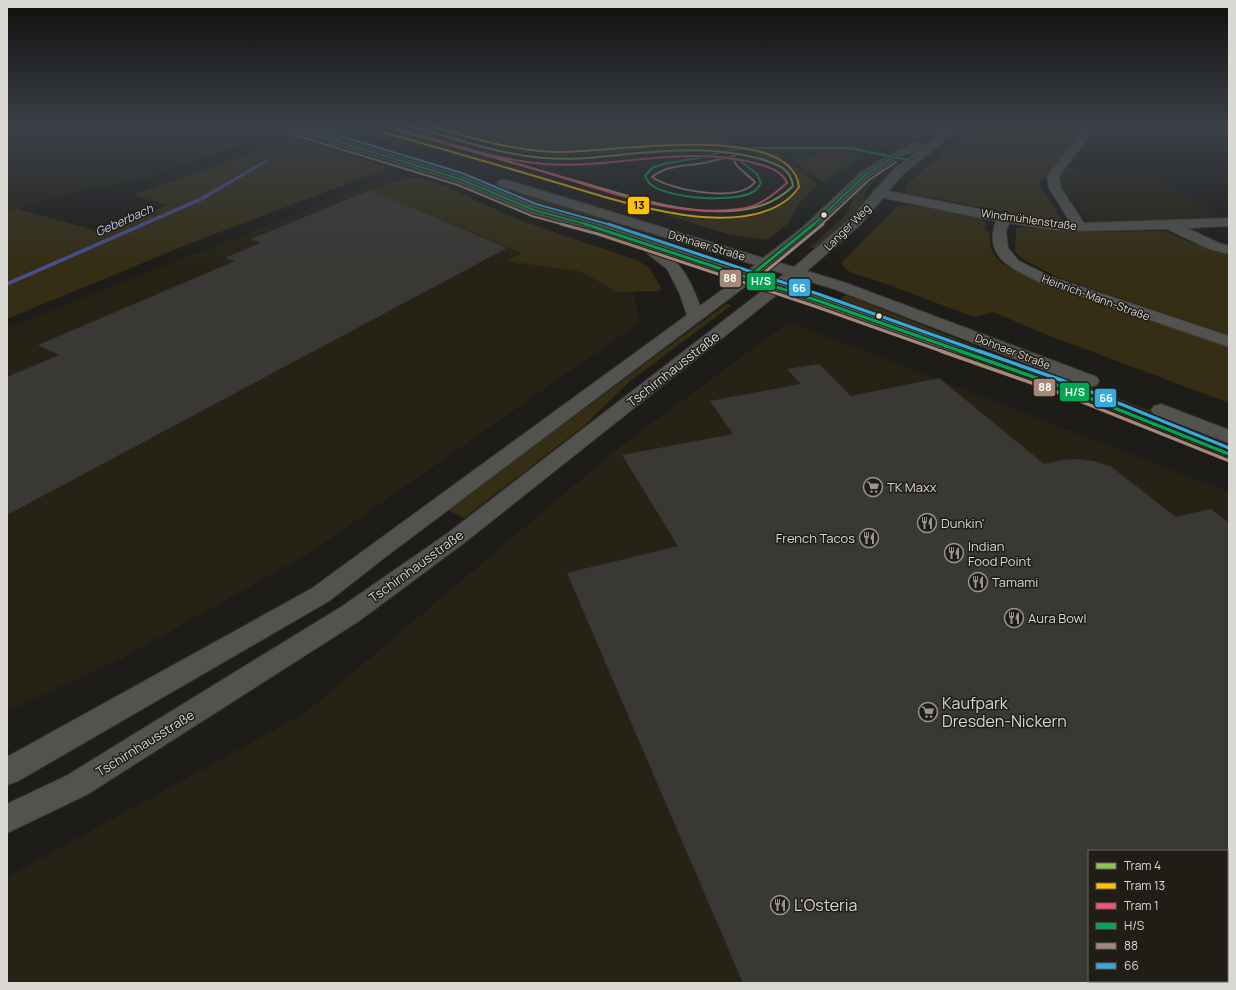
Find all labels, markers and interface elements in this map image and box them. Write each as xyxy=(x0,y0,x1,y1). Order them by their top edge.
line badge: 13 xyxy=(627,196,650,215)
text: 13 xyxy=(633,197,645,212)
water label: Geberbach xyxy=(92,199,156,240)
street label: Langer Weg xyxy=(821,201,873,253)
street label: Windmühlenstraße xyxy=(980,205,1078,233)
unlabelled marker xyxy=(819,210,829,220)
street label: Dohnaer Straße xyxy=(667,226,748,264)
line badge: 88 xyxy=(719,269,742,288)
text: 88 xyxy=(723,270,737,285)
street label: Heinrich-Mann-Straße xyxy=(1040,270,1153,324)
line badge: H/S xyxy=(746,272,776,291)
text: H/S xyxy=(751,273,771,288)
line badge: 66 xyxy=(788,278,811,297)
text: 66 xyxy=(792,280,806,295)
unlabelled marker xyxy=(874,311,884,321)
street label: Tschirnhausstraße xyxy=(623,327,723,411)
street label: Dohnaer Straße xyxy=(973,330,1053,372)
line badge: 88 xyxy=(1033,378,1056,397)
text: 88 xyxy=(1038,379,1052,394)
line badge: H/S xyxy=(1059,382,1090,402)
text: H/S xyxy=(1065,384,1085,399)
line badge: 66 xyxy=(1094,388,1117,408)
text: 66 xyxy=(1099,390,1113,405)
supermarket icon: TK Maxx xyxy=(862,476,884,498)
place label: TK Maxx xyxy=(887,478,937,496)
restaurant icon: Dunkin' xyxy=(916,512,938,534)
place label: Dunkin' xyxy=(941,514,985,532)
street label: Tschirnhausstraße xyxy=(365,525,467,606)
restaurant icon: French Tacos xyxy=(858,527,880,549)
place label: French Tacos xyxy=(776,529,855,547)
place label: Indian Food Point xyxy=(968,537,1032,570)
restaurant icon: Indian Food Point xyxy=(943,542,965,564)
restaurant icon: Tamami xyxy=(967,571,989,593)
place label: Tamami xyxy=(992,573,1038,591)
restaurant icon: Aura Bowl xyxy=(1003,607,1025,629)
place label: Aura Bowl xyxy=(1028,609,1087,627)
place label: Kaufpark Dresden-Nickern xyxy=(942,692,1067,732)
supermarket icon: Kaufpark Dresden-Nickern xyxy=(917,701,939,723)
street label: Tschirnhausstraße xyxy=(92,705,198,780)
legend xyxy=(1088,850,1228,982)
text: Tram 4 xyxy=(1124,857,1161,874)
text: Tram 13 xyxy=(1124,877,1165,894)
restaurant icon: L'Osteria xyxy=(769,894,791,916)
place label: L'Osteria xyxy=(794,894,857,916)
text: Tram 1 xyxy=(1124,897,1159,914)
text: H/S xyxy=(1124,917,1144,934)
text: 88 xyxy=(1124,937,1138,954)
text: 66 xyxy=(1124,957,1139,974)

